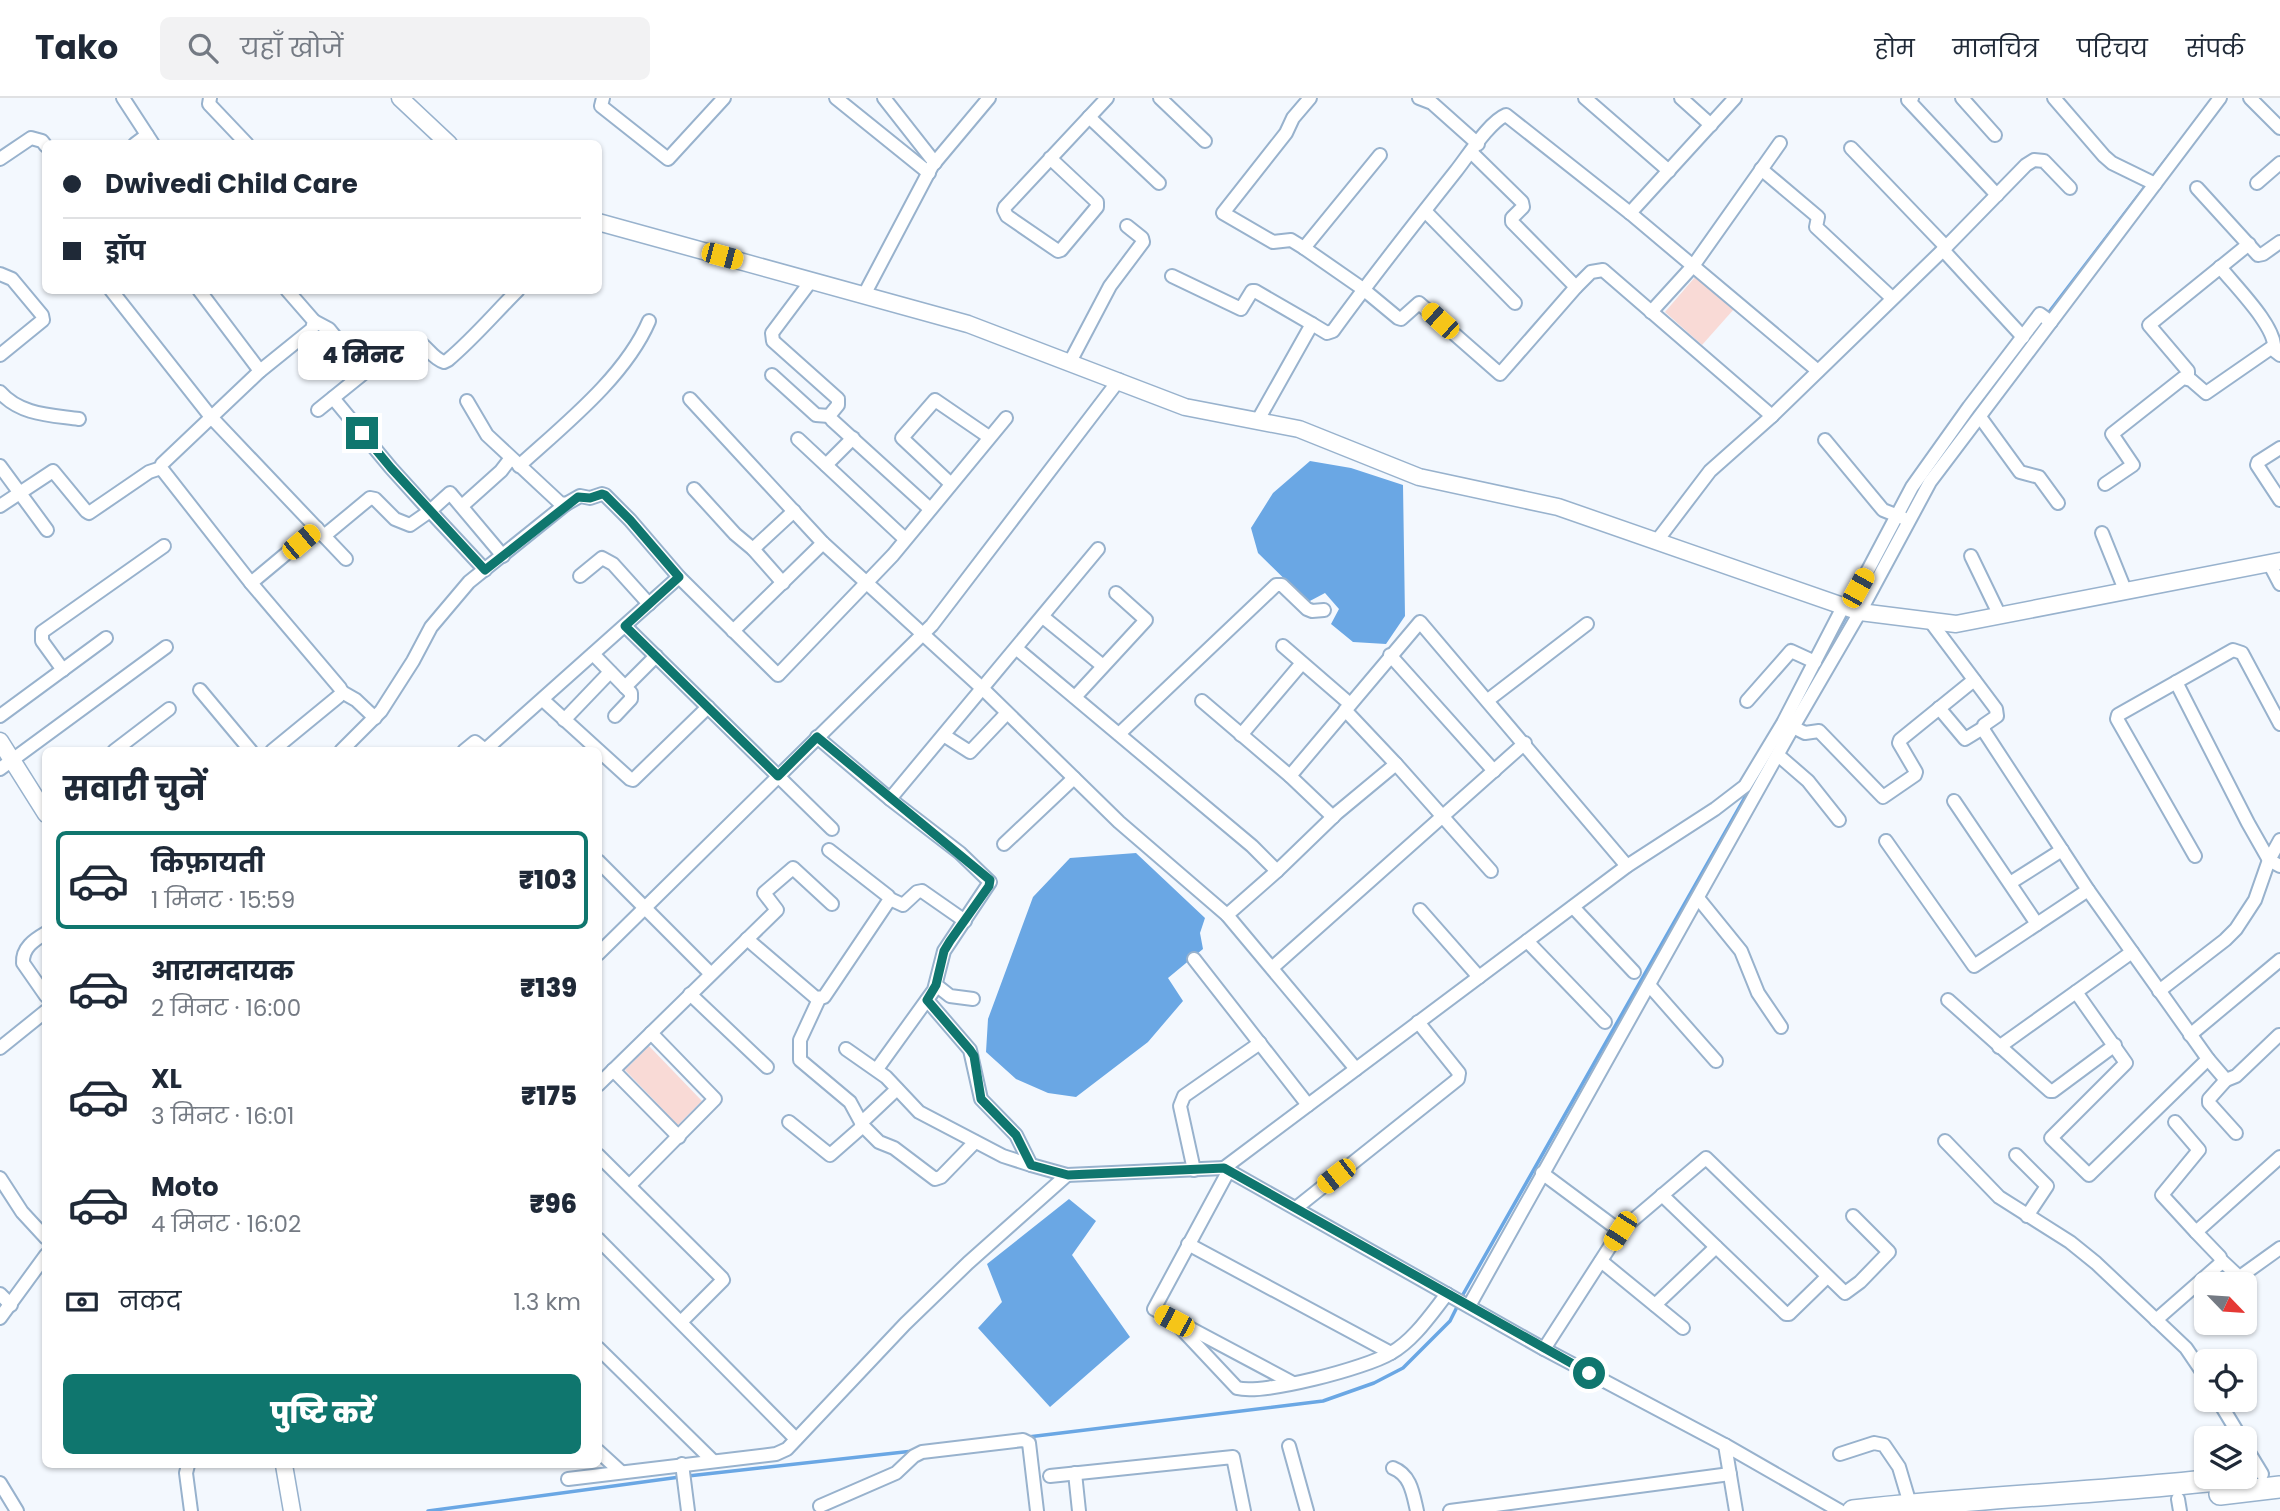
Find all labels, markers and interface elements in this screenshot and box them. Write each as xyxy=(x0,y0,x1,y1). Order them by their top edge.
search box xyxy=(160,17,650,80)
text: Tako xyxy=(35,24,118,71)
icon: search xyxy=(184,29,222,67)
text: यहाँ खोजें xyxy=(240,30,343,66)
text: होम xyxy=(1875,32,1915,65)
text: मानचित्र xyxy=(1953,32,2039,65)
text: परिचय xyxy=(2077,32,2148,65)
text: संपर्क xyxy=(2186,32,2245,65)
text: Dwivedi Child Care xyxy=(105,166,358,202)
text: ड्रॉप xyxy=(105,233,146,269)
car xyxy=(699,240,746,272)
car xyxy=(1418,299,1463,343)
callout: 4 मिनट xyxy=(297,331,427,380)
text: 4 मिनट xyxy=(322,339,404,371)
route end xyxy=(346,417,378,449)
car xyxy=(279,520,324,564)
car xyxy=(1839,565,1878,611)
text: सवारी चुनें xyxy=(63,766,205,811)
text: किफ़ायती xyxy=(151,845,265,881)
icon: car xyxy=(67,849,130,912)
text: ₹103 xyxy=(519,862,577,898)
text: 1 मिनट · 15:59 xyxy=(151,884,295,916)
text: आरामदायक xyxy=(151,953,294,989)
icon: car xyxy=(67,957,130,1020)
text: ₹139 xyxy=(520,970,577,1006)
text: 2 मिनट · 16:00 xyxy=(151,992,301,1024)
text: XL xyxy=(151,1061,182,1097)
icon: car xyxy=(67,1065,130,1128)
text: ₹175 xyxy=(521,1078,577,1114)
text: 3 मिनट · 16:01 xyxy=(151,1100,294,1132)
car xyxy=(1313,1155,1360,1197)
text: Moto xyxy=(151,1169,219,1205)
icon: car xyxy=(67,1173,130,1236)
text: ₹96 xyxy=(529,1186,577,1222)
text: 4 मिनट · 16:02 xyxy=(151,1208,301,1240)
car xyxy=(1600,1208,1641,1254)
north arrow xyxy=(2194,1272,2258,1335)
map controls xyxy=(2194,1272,2257,1489)
icon: cash xyxy=(63,1283,101,1321)
text: नकद xyxy=(119,1283,181,1319)
text: 1.3 km xyxy=(514,1286,581,1318)
car xyxy=(1151,1302,1198,1340)
button: locate xyxy=(2194,1349,2257,1412)
route start xyxy=(1573,1357,1605,1389)
button: पुष्टि करें xyxy=(63,1374,581,1454)
button: layers xyxy=(2194,1426,2257,1489)

